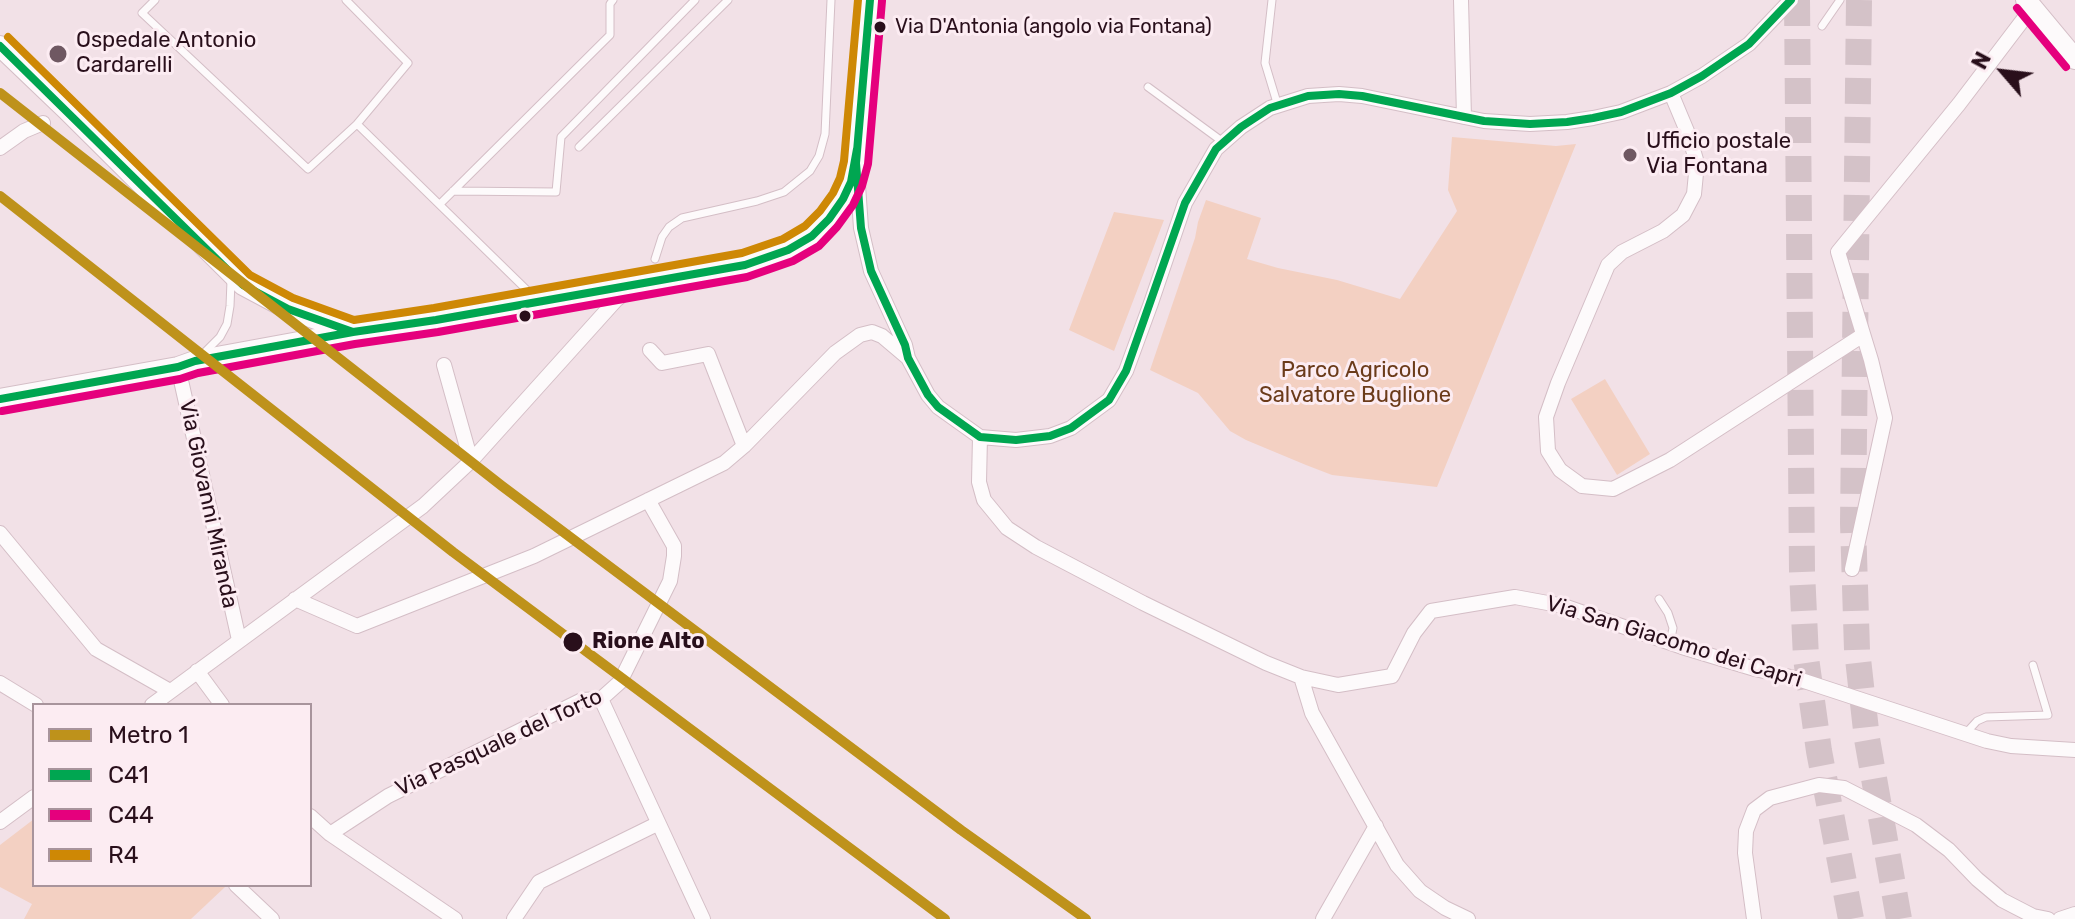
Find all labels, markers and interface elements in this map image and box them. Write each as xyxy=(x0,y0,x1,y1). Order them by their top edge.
place label: Via D'Antonia (angolo via Fontana) xyxy=(895,15,1212,39)
marker: Via D'Antonia (angolo via Fontana) xyxy=(872,19,888,35)
place label: Ospedale Antonio Cardarelli xyxy=(76,28,256,80)
north arrow xyxy=(1963,32,2043,112)
marker: Ospedale Antonio Cardarelli xyxy=(47,43,69,65)
text: N xyxy=(1966,47,1997,74)
place label: Ufficio postale Via Fontana xyxy=(1646,129,1791,180)
marker: Ufficio postale Via Fontana xyxy=(1621,146,1639,164)
unlabelled marker xyxy=(517,308,533,324)
park label: Parco Agricolo Salvatore Buglione xyxy=(1259,358,1451,410)
street label: Via Giovanni Miranda xyxy=(173,397,243,611)
street label: Via San Giacomo dei Capri xyxy=(1543,590,1805,694)
place label: Rione Alto xyxy=(592,629,705,655)
marker: Rione Alto xyxy=(561,630,585,654)
street label: Via Pasquale del Torto xyxy=(391,683,607,803)
legend xyxy=(32,703,312,887)
text: Metro 1 xyxy=(108,721,189,749)
text: C41 xyxy=(108,761,149,789)
text: C44 xyxy=(108,801,154,829)
text: R4 xyxy=(108,841,139,869)

